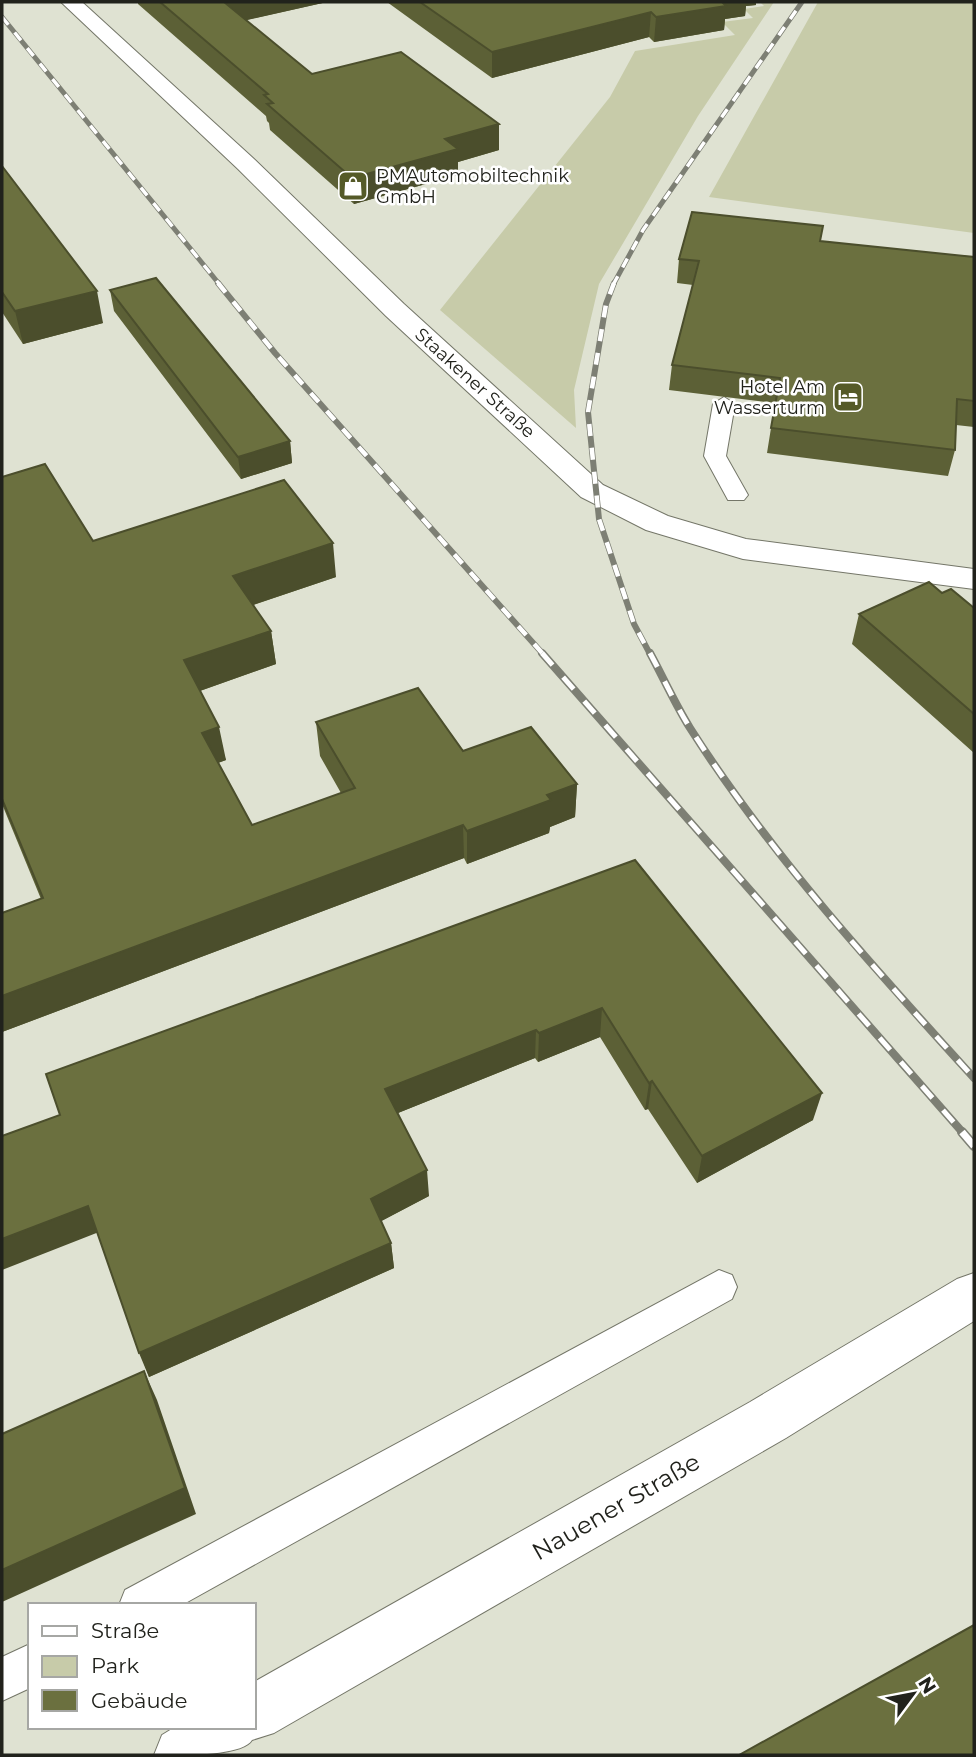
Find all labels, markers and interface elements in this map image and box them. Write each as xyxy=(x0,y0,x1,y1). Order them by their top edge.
place label: PMAutomobiltechnik GmbH xyxy=(376,165,569,208)
shop icon: PMAutomobiltechnik GmbH xyxy=(336,169,370,203)
street label: Staakener Straße xyxy=(410,323,540,443)
place label: Hotel Am Wasserturm xyxy=(714,376,825,419)
hotel icon: Hotel Am Wasserturm xyxy=(831,380,865,414)
street label: Nauener Straße xyxy=(527,1447,705,1566)
legend xyxy=(28,1603,256,1729)
text: Straße xyxy=(91,1618,159,1643)
text: Park xyxy=(91,1653,139,1678)
north arrow xyxy=(878,1659,948,1729)
text: N xyxy=(913,1673,941,1698)
text: Gebäude xyxy=(91,1688,188,1713)

